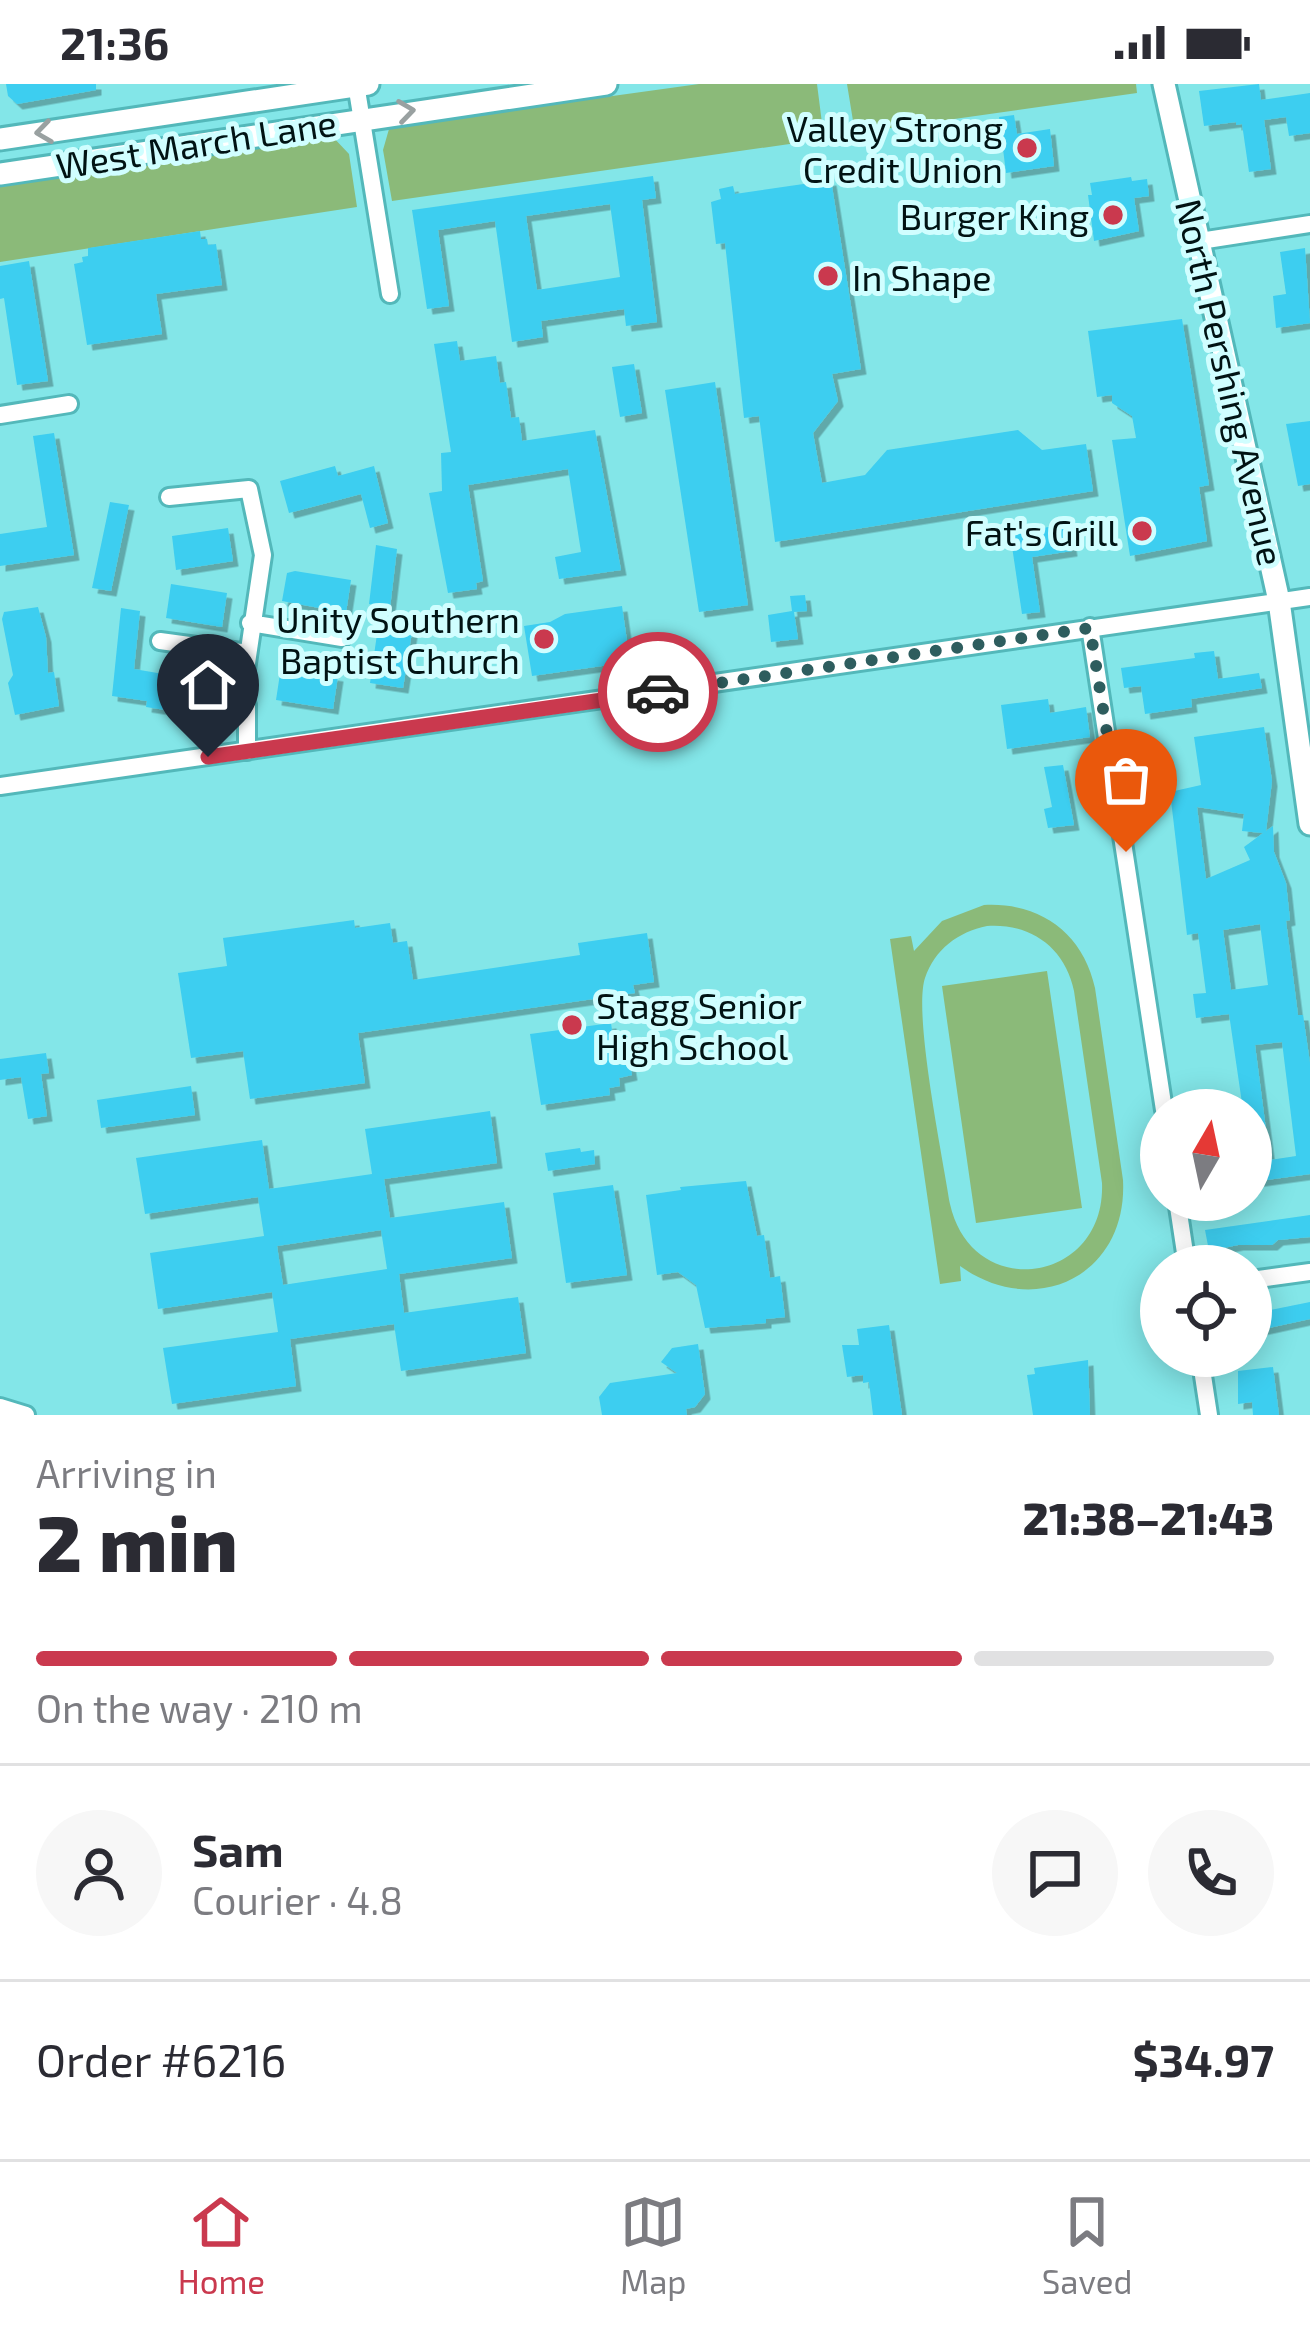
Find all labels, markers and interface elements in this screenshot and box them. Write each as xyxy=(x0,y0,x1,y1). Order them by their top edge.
text: 21:36 xyxy=(60,15,169,69)
one-way arrow xyxy=(396,99,416,125)
street label: West March Lane xyxy=(53,100,339,186)
place label: Valley Strong Credit Union xyxy=(786,106,1003,190)
one-way arrow xyxy=(34,118,54,144)
marker: Valley Strong Credit Union xyxy=(1014,135,1040,161)
place label: Burger King xyxy=(900,194,1089,237)
street label: North Pershing Avenue xyxy=(1168,195,1294,569)
marker: Burger King xyxy=(1100,202,1126,228)
place label: In Shape xyxy=(852,255,991,298)
marker: In Shape xyxy=(815,263,841,289)
place label: Fat's Grill xyxy=(965,510,1118,553)
marker: Fat's Grill xyxy=(1129,518,1155,544)
place label: Unity Southern Baptist Church xyxy=(276,597,520,681)
marker: Unity Southern Baptist Church xyxy=(531,626,557,652)
courier xyxy=(598,632,718,752)
pin xyxy=(157,634,259,757)
icon: home xyxy=(175,652,241,718)
icon: car xyxy=(625,659,691,725)
pin xyxy=(1075,729,1177,852)
icon: bag xyxy=(1093,747,1159,813)
place label: Stagg Senior High School xyxy=(596,983,802,1067)
marker: Stagg Senior High School xyxy=(559,1012,585,1038)
north arrow xyxy=(1140,1089,1272,1221)
map controls xyxy=(1140,1089,1272,1377)
button: locate xyxy=(1140,1245,1272,1377)
text: Arriving in xyxy=(36,1449,217,1496)
text: 21:38–21:43 xyxy=(1022,1490,1274,1544)
text: 2 min xyxy=(36,1494,238,1588)
text: On the way · 210 m xyxy=(36,1684,363,1731)
button: person xyxy=(36,1810,162,1936)
button: chat xyxy=(992,1810,1118,1936)
button: phone xyxy=(1148,1810,1274,1936)
text: Sam xyxy=(192,1822,284,1876)
text: Courier · 4.8 xyxy=(192,1876,403,1923)
text: Order #6216 xyxy=(36,2032,286,2086)
text: $34.97 xyxy=(1132,2032,1274,2086)
tab: Home xyxy=(178,2189,265,2301)
tab: Map xyxy=(620,2189,687,2301)
tab: Saved xyxy=(1042,2189,1132,2301)

